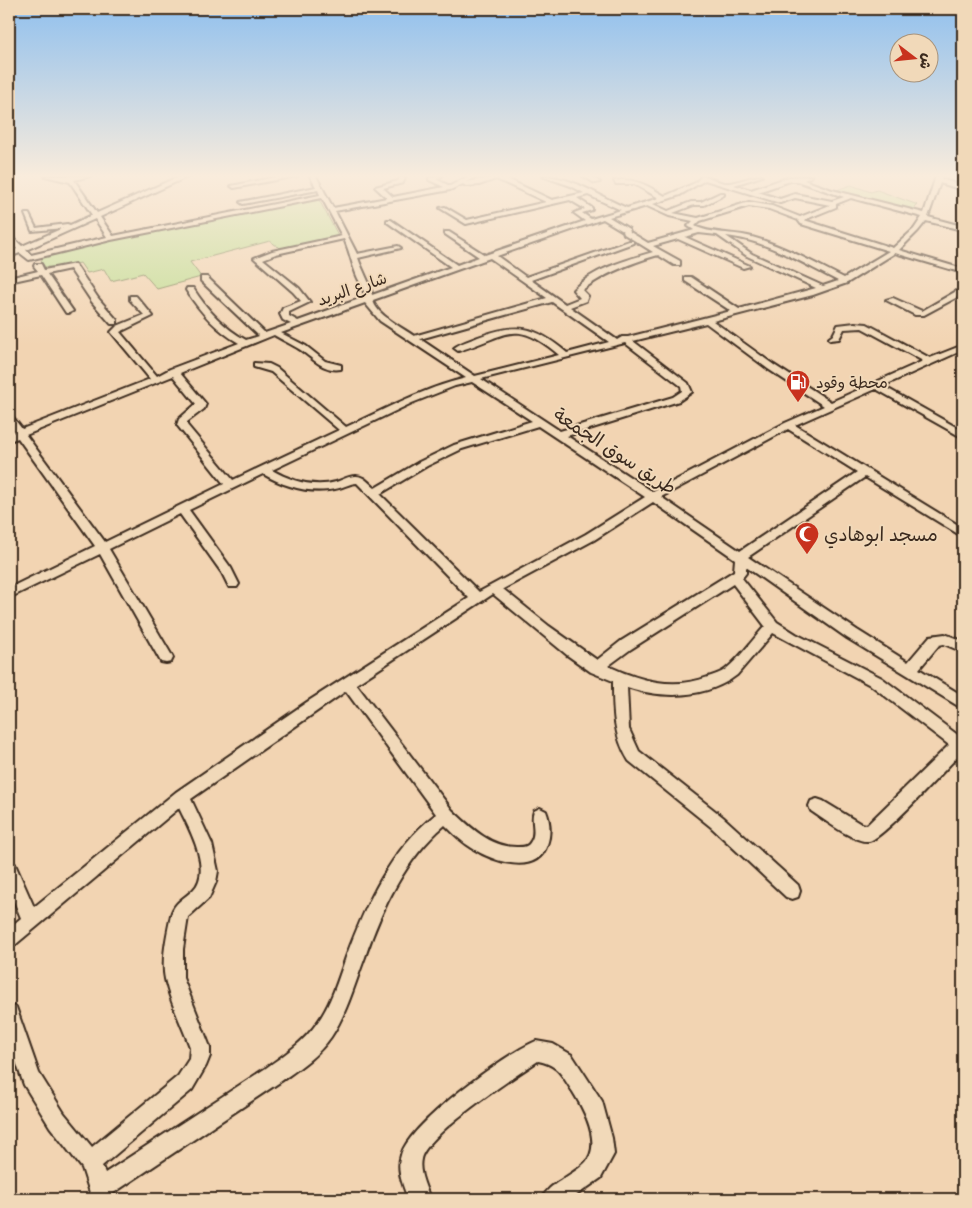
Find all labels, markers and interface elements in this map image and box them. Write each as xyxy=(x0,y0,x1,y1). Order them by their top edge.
north arrow xyxy=(890,32,940,82)
text: ش xyxy=(912,51,940,72)
street label: شارع البريد xyxy=(313,264,391,314)
place label: محطة وقود xyxy=(816,368,888,397)
fuel station icon: محطة وقود xyxy=(785,369,811,403)
street label: طريق سوق الجمعة xyxy=(547,399,683,503)
place label: مسجد ابوهادي xyxy=(824,518,938,551)
mosque icon: مسجد ابوهادي xyxy=(794,521,820,555)

